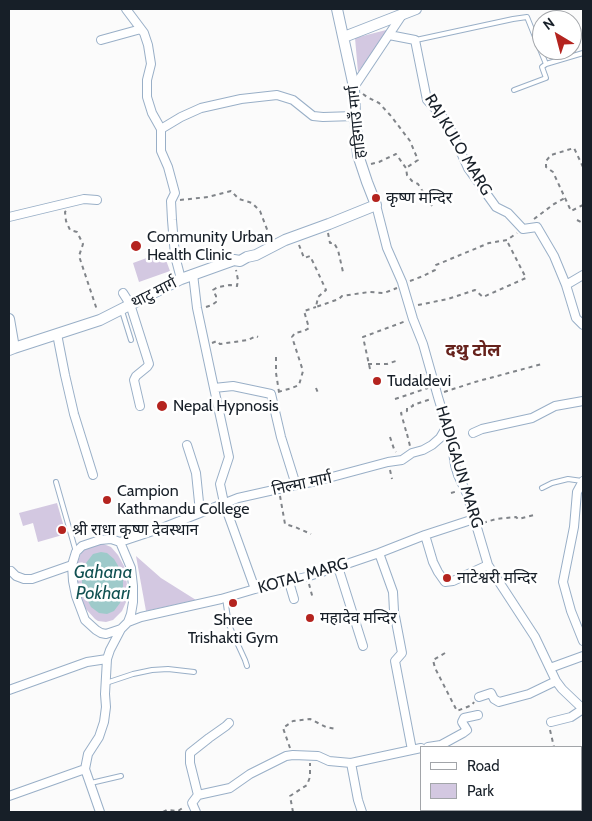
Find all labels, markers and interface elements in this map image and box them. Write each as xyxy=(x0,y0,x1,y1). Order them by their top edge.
north arrow xyxy=(532,10,582,60)
text: N xyxy=(539,14,558,34)
street label: हाडिगाउँ मार्ग xyxy=(344,84,370,160)
street label: RAJ KULO MARG xyxy=(420,91,496,199)
place label: कृष्ण मन्दिर xyxy=(386,188,452,208)
marker: कृष्ण मन्दिर xyxy=(370,192,382,204)
place label: Community Urban Health Clinic xyxy=(147,227,273,265)
marker: Community Urban Health Clinic xyxy=(129,239,143,253)
street label: थाटु मार्ग xyxy=(128,273,180,313)
district label: दथु टोल xyxy=(445,340,501,362)
place label: Tudaldevi xyxy=(387,371,451,391)
marker: Tudaldevi xyxy=(371,375,383,387)
place label: Nepal Hypnosis xyxy=(173,396,279,416)
marker: Nepal Hypnosis xyxy=(155,399,169,413)
street label: HADIGAUN MARG xyxy=(431,404,487,530)
street label: निल्मा मार्ग xyxy=(270,468,334,500)
place label: Campion Kathmandu College xyxy=(117,481,249,519)
marker: Campion Kathmandu College xyxy=(101,494,113,506)
place label: श्री राधा कृष्ण देवस्थान xyxy=(72,520,198,540)
marker: श्री राधा कृष्ण देवस्थान xyxy=(56,524,68,536)
street label: KOTAL MARG xyxy=(256,554,350,598)
water label: Gahana Pokhari xyxy=(74,562,132,604)
place label: नाटेश्वरी मन्दिर xyxy=(457,568,537,588)
marker: नाटेश्वरी मन्दिर xyxy=(441,572,453,584)
marker: Shree Trishakti Gym xyxy=(227,597,239,609)
place label: महादेव मन्दिर xyxy=(320,608,397,628)
place label: Shree Trishakti Gym xyxy=(188,610,278,648)
marker: महादेव मन्दिर xyxy=(304,612,316,624)
legend xyxy=(420,746,582,811)
text: Road xyxy=(467,757,500,775)
text: Park xyxy=(467,782,494,800)

